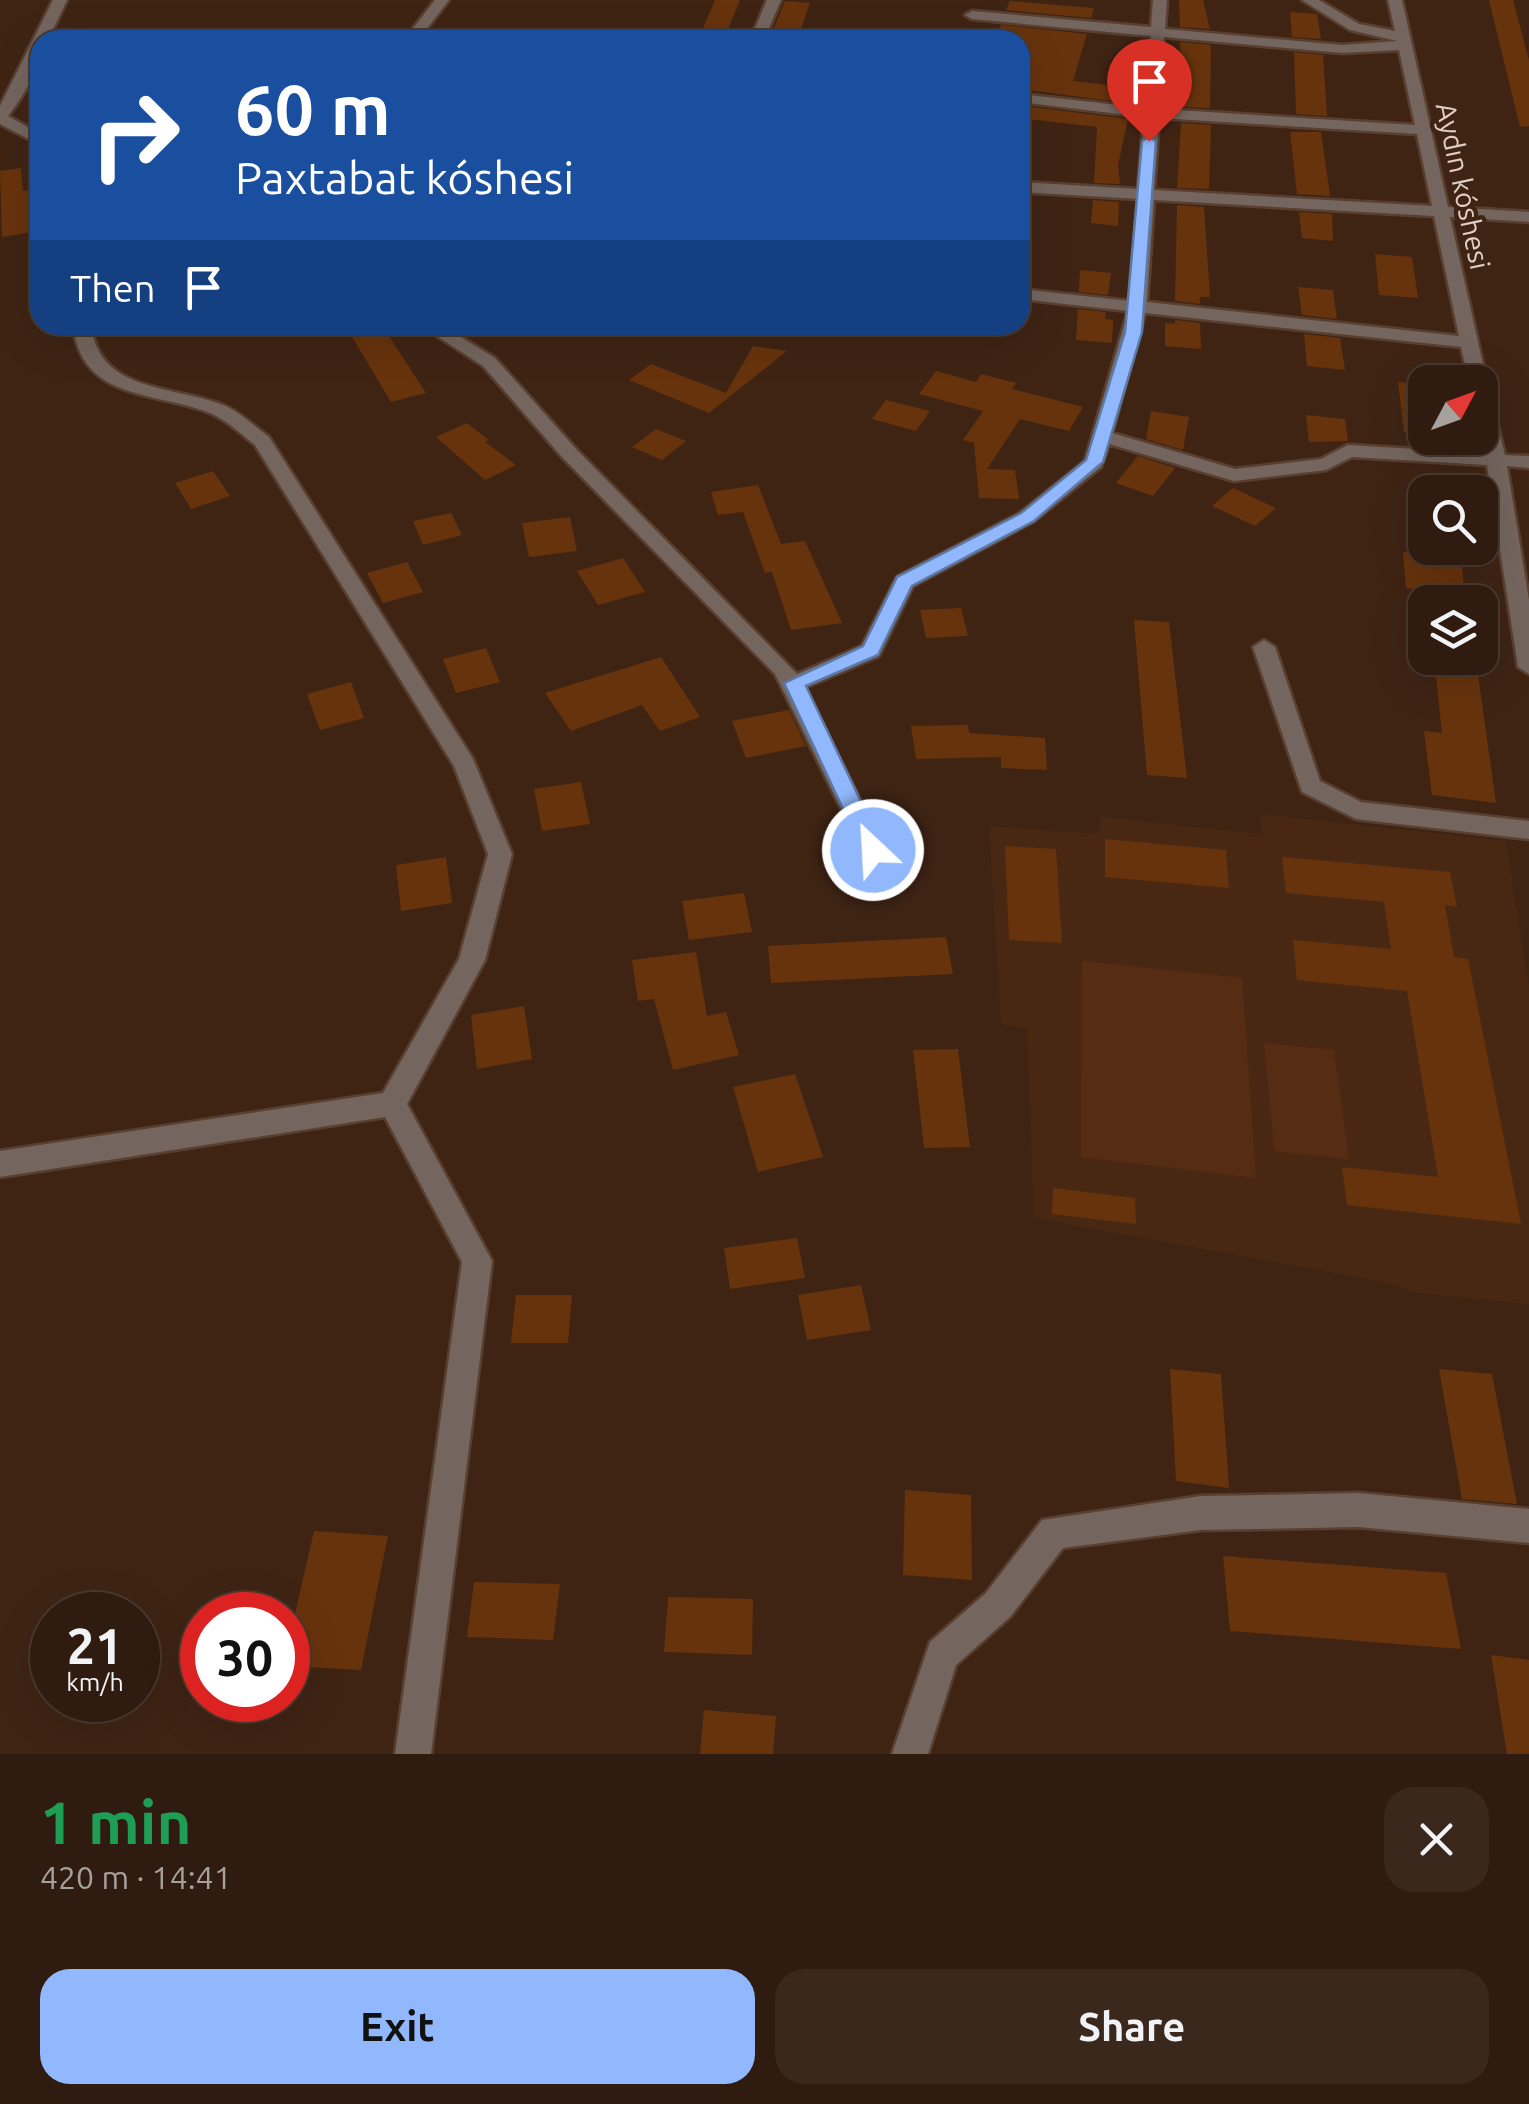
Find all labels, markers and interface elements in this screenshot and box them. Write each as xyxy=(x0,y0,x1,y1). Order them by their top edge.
pin xyxy=(1107,39,1192,142)
icon: arrive xyxy=(1122,54,1177,109)
icon: right xyxy=(70,70,200,200)
text: 60 m xyxy=(235,70,391,148)
street label: Aydın kóshesi xyxy=(1431,100,1496,272)
text: Paxtabat kóshesi xyxy=(235,152,574,203)
icon: arrive xyxy=(176,260,231,315)
text: Then xyxy=(70,267,156,309)
north arrow xyxy=(1408,365,1498,455)
map controls xyxy=(1408,365,1498,675)
button: search xyxy=(1408,475,1498,565)
button: layers xyxy=(1408,585,1498,675)
position arrow xyxy=(821,798,925,902)
speed limit sign: 30 xyxy=(180,1592,310,1722)
text: 21 xyxy=(67,1617,123,1673)
text: km/h xyxy=(66,1668,124,1696)
button: close xyxy=(1384,1787,1489,1892)
text: 1 min xyxy=(40,1788,192,1855)
text: 420 m · 14:41 xyxy=(40,1859,232,1895)
button: Exit xyxy=(40,1969,755,2084)
button: Share xyxy=(775,1969,1489,2084)

